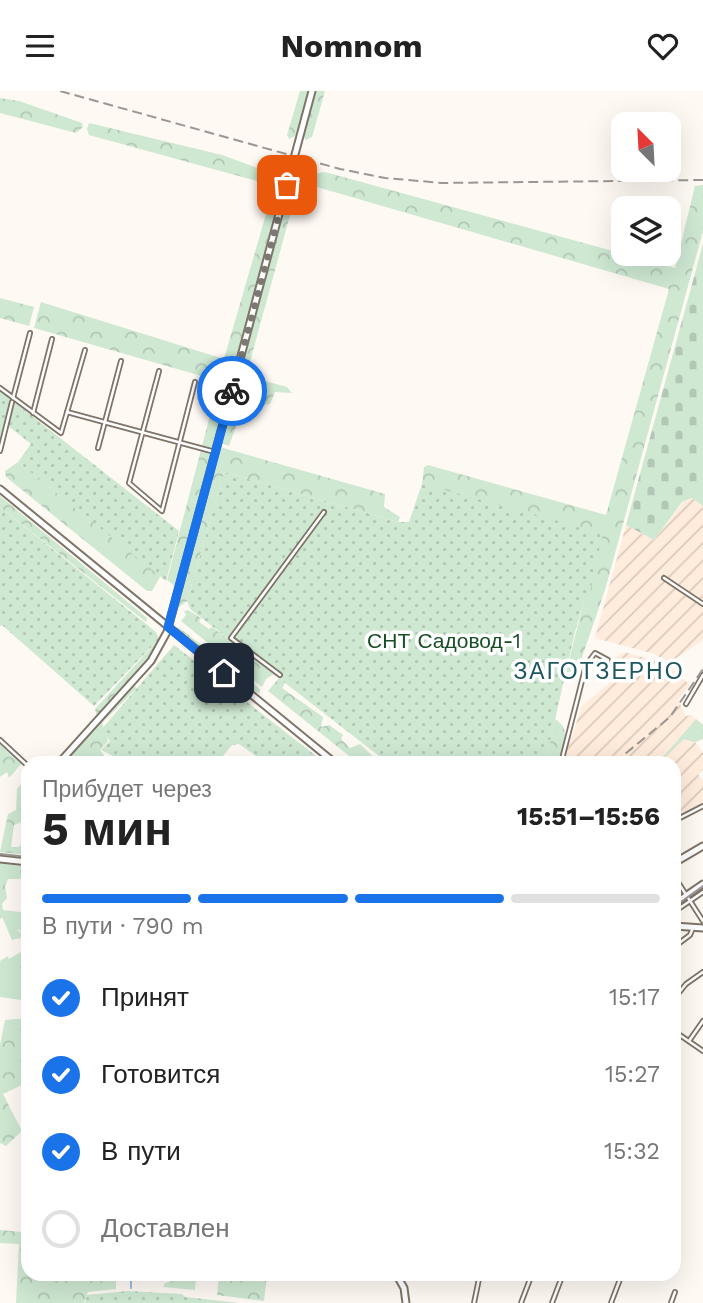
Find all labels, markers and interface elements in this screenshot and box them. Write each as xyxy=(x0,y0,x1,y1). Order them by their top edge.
icon: menu xyxy=(21,27,59,65)
text: Nomnom xyxy=(280,27,423,65)
icon: heart xyxy=(644,27,682,65)
north arrow xyxy=(611,112,681,182)
map controls xyxy=(611,112,681,266)
pin xyxy=(257,155,317,215)
icon: bag xyxy=(268,166,306,204)
button: layers xyxy=(611,196,681,266)
courier xyxy=(197,356,267,426)
icon: bike xyxy=(213,372,251,410)
park label: СНТ Садовод-1 xyxy=(367,628,521,653)
pin xyxy=(194,643,254,703)
icon: home xyxy=(205,654,243,692)
district label: ЗАГОТЗЕРНО xyxy=(513,658,685,685)
text: Прибудет через xyxy=(42,776,212,803)
text: 15:51–15:56 xyxy=(517,801,660,831)
text: 5 мин xyxy=(42,802,172,856)
text: В пути · 790 m xyxy=(42,913,204,940)
icon: check xyxy=(42,979,80,1017)
text: Принят xyxy=(101,982,189,1012)
text: 15:17 xyxy=(609,984,660,1011)
icon: check xyxy=(42,1056,80,1094)
text: Готовится xyxy=(101,1059,220,1089)
text: 15:27 xyxy=(605,1061,660,1088)
icon: check xyxy=(42,1133,80,1171)
text: В пути xyxy=(101,1136,181,1166)
text: 15:32 xyxy=(604,1138,660,1165)
text: Доставлен xyxy=(101,1213,230,1243)

